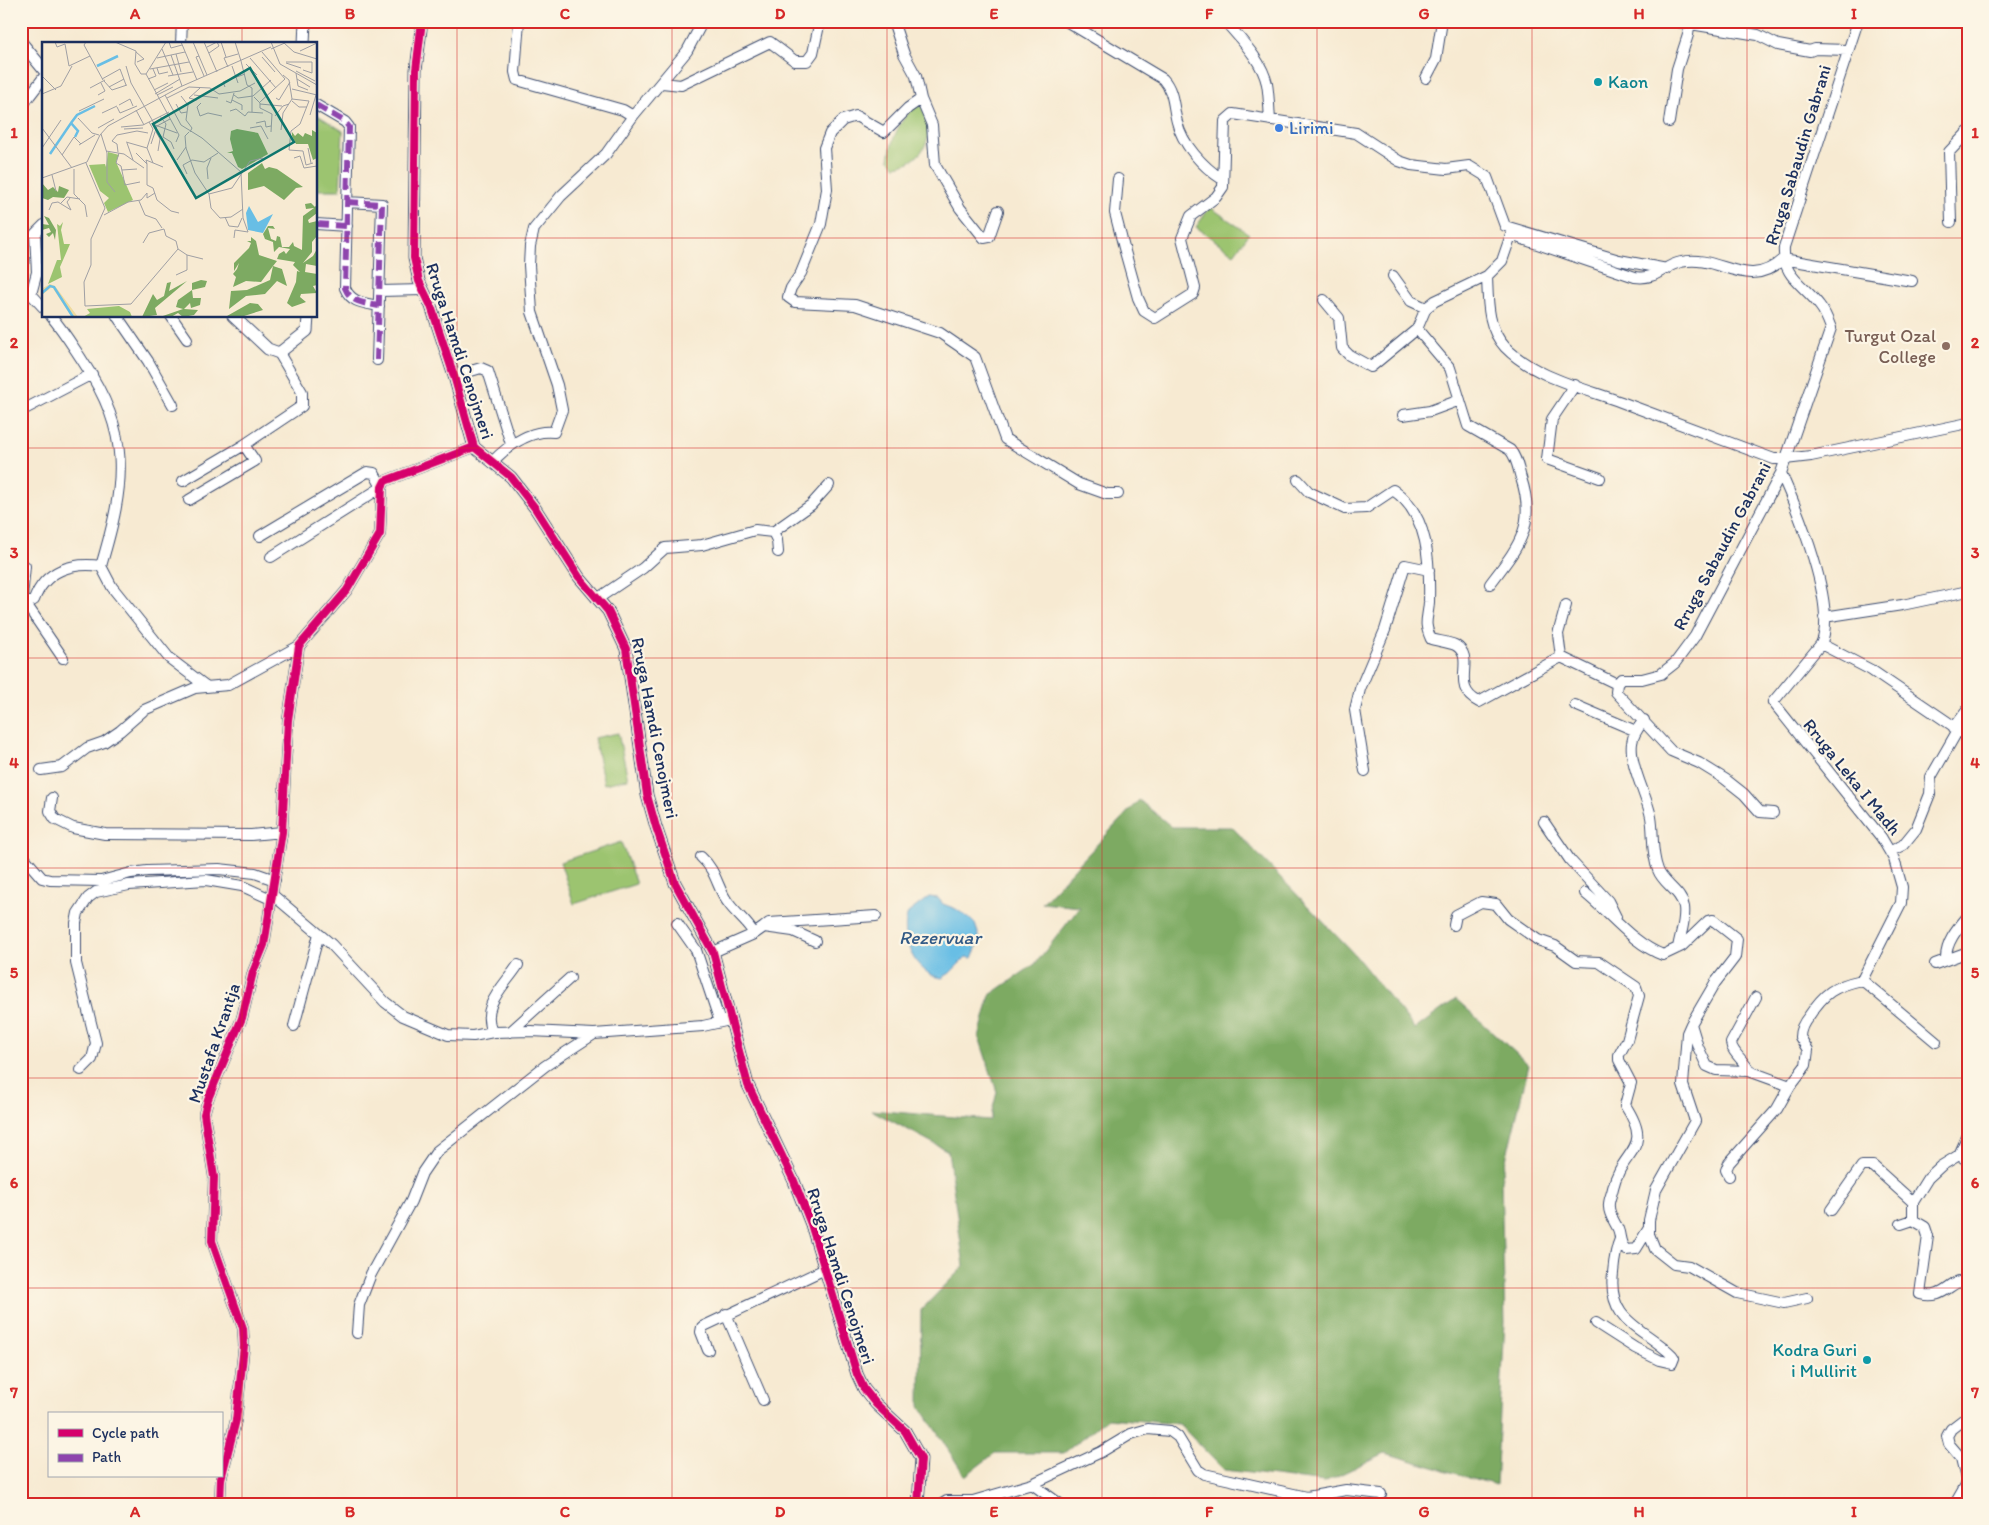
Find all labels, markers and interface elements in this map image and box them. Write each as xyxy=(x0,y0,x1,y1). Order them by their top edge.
text: A xyxy=(129,4,141,23)
text: B xyxy=(345,4,356,23)
text: C xyxy=(560,4,571,23)
text: D xyxy=(775,4,786,23)
text: E xyxy=(990,4,999,23)
text: F xyxy=(1205,4,1214,23)
text: G xyxy=(1418,4,1430,23)
text: H xyxy=(1633,4,1645,23)
text: I xyxy=(1851,4,1857,23)
inset map xyxy=(42,42,318,318)
street label: Rruga Sabaudin Gabrani xyxy=(1760,62,1836,248)
place label: Kaon xyxy=(1608,71,1648,93)
marker: Kaon xyxy=(1592,76,1604,88)
place label: Lirimi xyxy=(1289,117,1334,139)
marker: Lirimi xyxy=(1273,122,1285,134)
text: 1 xyxy=(10,123,18,142)
text: 1 xyxy=(1971,123,1979,142)
street label: Rruga Hamdi Cenojmeri xyxy=(421,260,499,442)
place label: Turgut Ozal College xyxy=(1844,325,1936,368)
text: 2 xyxy=(10,333,19,352)
text: 2 xyxy=(1971,333,1980,352)
marker: Turgut Ozal College xyxy=(1940,340,1952,352)
street label: Rruga Sabaudin Gabrani xyxy=(1668,458,1776,634)
text: 3 xyxy=(10,543,19,562)
text: 3 xyxy=(1971,543,1980,562)
street label: Rruga Hamdi Cenojmeri xyxy=(627,636,683,820)
street label: Rruga Leka I Madh xyxy=(1798,714,1906,840)
text: 4 xyxy=(9,753,19,772)
text: 4 xyxy=(1970,753,1980,772)
water label: Rezervuar xyxy=(899,926,984,949)
text: 5 xyxy=(10,963,19,982)
text: 5 xyxy=(1971,963,1980,982)
street label: Mustafa Krantja xyxy=(183,980,245,1106)
text: 6 xyxy=(10,1173,19,1192)
text: 6 xyxy=(1971,1173,1980,1192)
street label: Rruga Hamdi Cenojmeri xyxy=(802,1185,880,1367)
place label: Kodra Guri i Mullirit xyxy=(1773,1339,1857,1382)
marker: Kodra Guri i Mullirit xyxy=(1861,1354,1873,1366)
text: 7 xyxy=(9,1383,18,1402)
text: 7 xyxy=(1970,1383,1979,1402)
legend xyxy=(48,1412,222,1478)
text: Cycle path xyxy=(92,1424,159,1442)
text: Path xyxy=(92,1448,121,1466)
text: A xyxy=(129,1502,141,1521)
text: B xyxy=(345,1502,356,1521)
text: C xyxy=(560,1502,571,1521)
text: D xyxy=(775,1502,786,1521)
text: E xyxy=(990,1502,999,1521)
text: F xyxy=(1205,1502,1214,1521)
text: G xyxy=(1418,1502,1430,1521)
text: H xyxy=(1633,1502,1645,1521)
text: I xyxy=(1851,1502,1857,1521)

